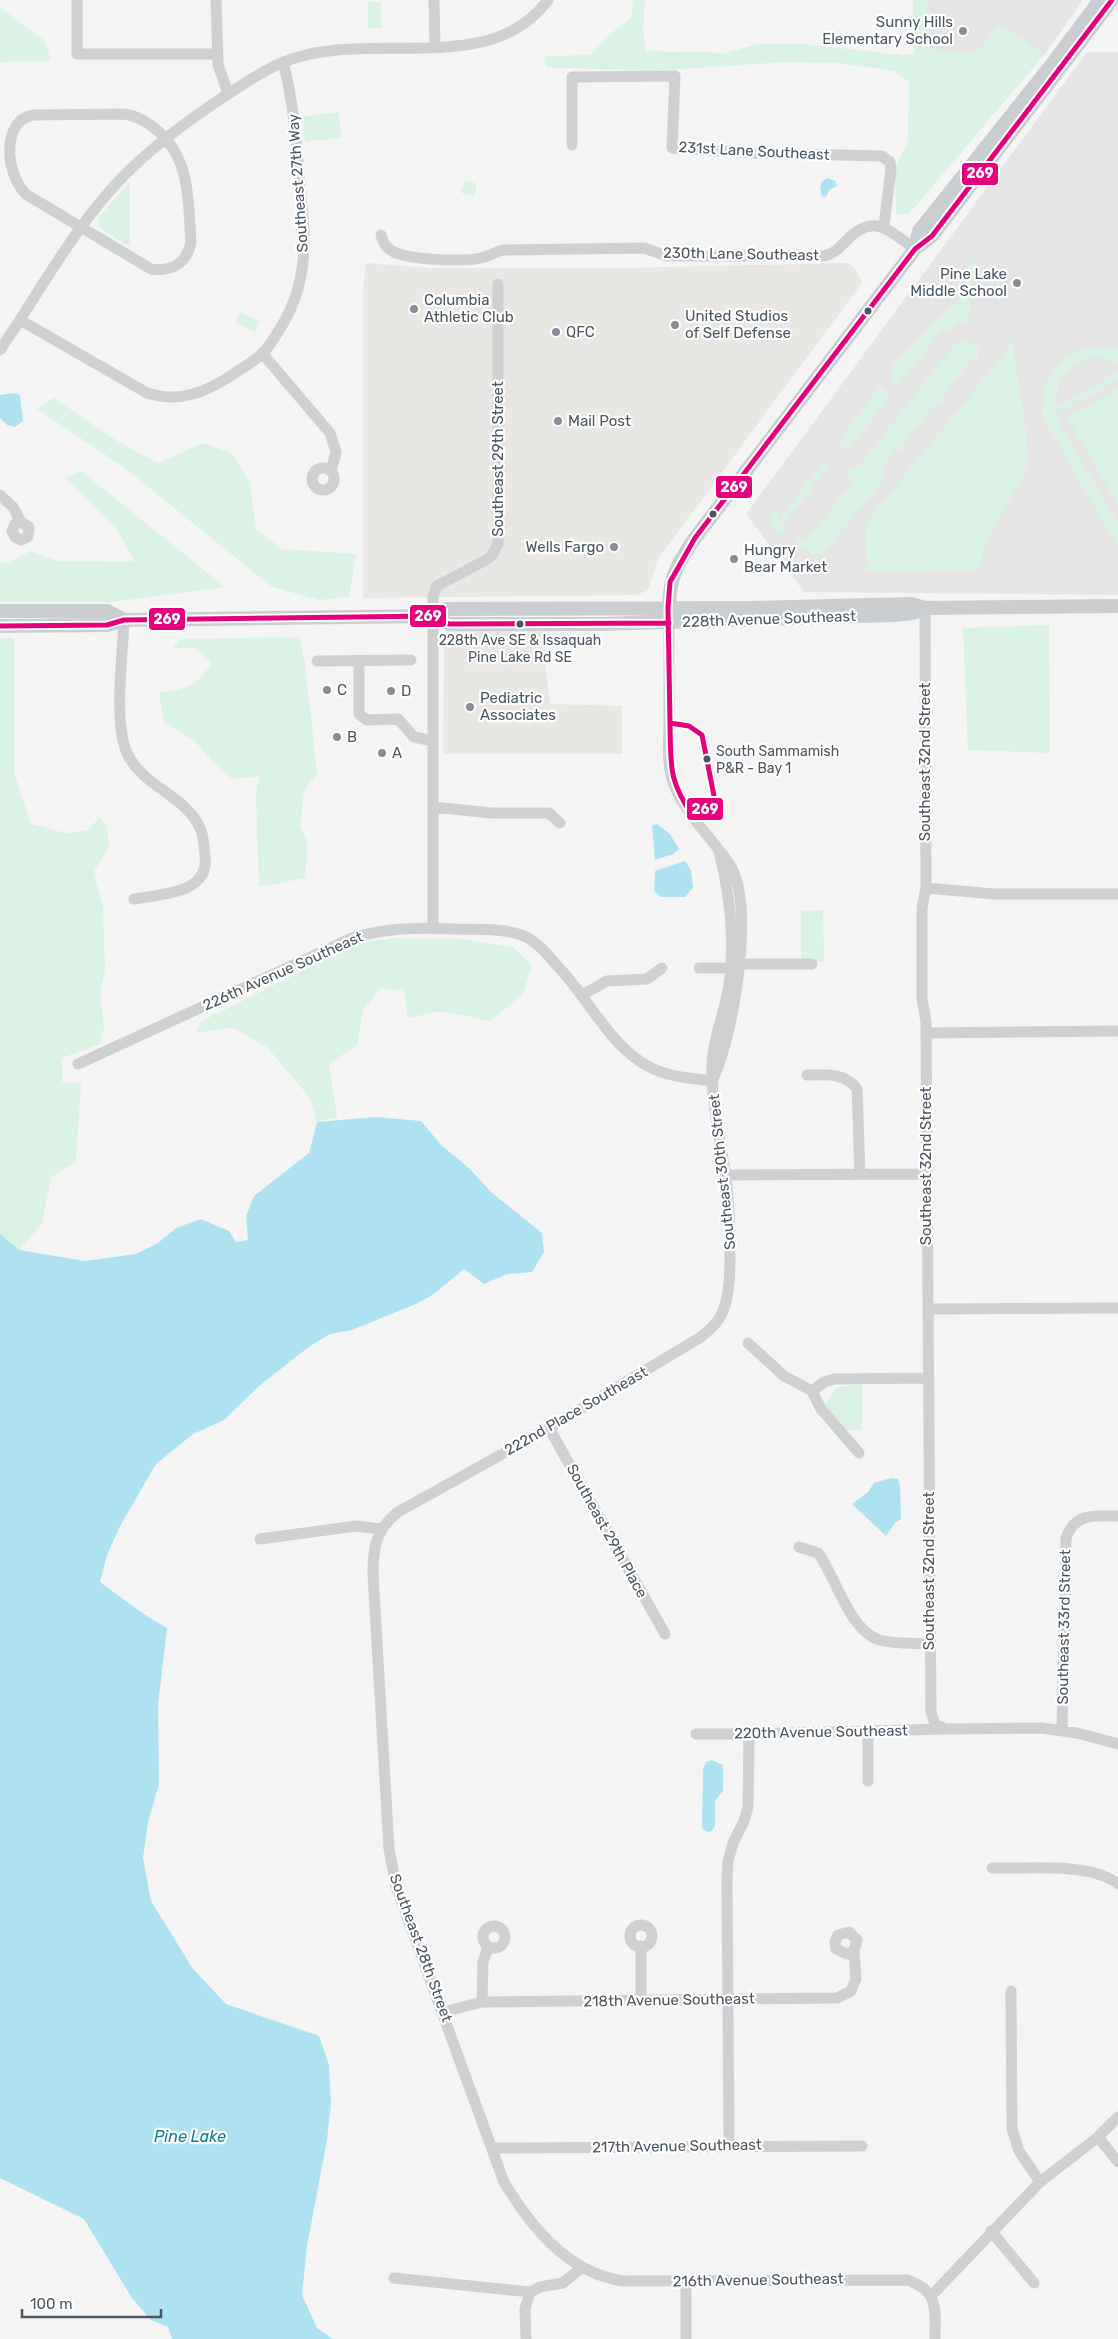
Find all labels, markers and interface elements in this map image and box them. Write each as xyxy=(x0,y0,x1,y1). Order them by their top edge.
place label: Sunny Hills Elementary School xyxy=(822,13,953,48)
marker: Sunny Hills Elementary School xyxy=(957,25,969,37)
street label: Southeast 27th Way xyxy=(284,113,312,253)
street label: 231st Lane Southeast xyxy=(678,138,830,164)
line badge: 269 xyxy=(961,162,999,186)
text: 269 xyxy=(966,165,994,182)
street label: 230th Lane Southeast xyxy=(663,244,819,264)
place label: Pine Lake Middle School xyxy=(910,265,1007,300)
marker: Pine Lake Middle School xyxy=(1011,277,1023,289)
place label: Columbia Athletic Club xyxy=(424,291,514,326)
marker: Columbia Athletic Club xyxy=(408,303,420,315)
unlabelled marker xyxy=(863,306,873,316)
place label: United Studios of Self Defense xyxy=(685,307,791,342)
marker: United Studios of Self Defense xyxy=(669,319,681,331)
place label: QFC xyxy=(566,323,595,341)
marker: QFC xyxy=(550,326,562,338)
street label: Southeast 29th Street xyxy=(489,381,507,537)
place label: Mail Post xyxy=(568,412,631,430)
marker: Mail Post xyxy=(552,415,564,427)
line badge: 269 xyxy=(715,475,753,499)
text: 269 xyxy=(720,479,748,496)
unlabelled marker xyxy=(708,509,718,519)
place label: Wells Fargo xyxy=(526,538,604,556)
marker: Wells Fargo xyxy=(608,541,620,553)
place label: Hungry Bear Market xyxy=(744,541,827,576)
marker: Hungry Bear Market xyxy=(728,553,740,565)
line badge: 269 xyxy=(409,604,447,628)
line badge: 269 xyxy=(148,607,186,631)
street label: 228th Avenue Southeast xyxy=(682,607,856,631)
text: 269 xyxy=(414,608,442,625)
text: 269 xyxy=(153,611,181,628)
marker: 228th Ave SE & Issaquah Pine Lake Rd SE xyxy=(515,619,525,629)
place label: 228th Ave SE & Issaquah Pine Lake Rd SE xyxy=(439,632,601,666)
place label: C xyxy=(337,681,347,699)
place label: D xyxy=(401,682,411,700)
street label: Southeast 32nd Street xyxy=(916,683,934,841)
marker: C xyxy=(321,684,333,696)
marker: D xyxy=(385,685,397,697)
place label: Pediatric Associates xyxy=(480,689,556,724)
marker: Pediatric Associates xyxy=(464,701,476,713)
place label: B xyxy=(347,728,357,746)
marker: B xyxy=(331,731,343,743)
place label: South Sammamish P&R - Bay 1 xyxy=(716,743,839,777)
place label: A xyxy=(392,744,402,762)
marker: A xyxy=(376,747,388,759)
marker: South Sammamish P&R - Bay 1 xyxy=(702,754,712,764)
line badge: 269 xyxy=(686,797,724,821)
text: 269 xyxy=(691,801,719,818)
street label: 226th Avenue Southeast xyxy=(200,927,366,1014)
street label: Southeast 32nd Street xyxy=(917,1087,935,1245)
street label: Southeast 30th Street xyxy=(705,1093,739,1251)
street label: 222nd Place Southeast xyxy=(501,1363,651,1459)
street label: Southeast 29th Place xyxy=(563,1461,651,1601)
street label: Southeast 32nd Street xyxy=(920,1492,938,1650)
street label: Southeast 33rd Street xyxy=(1054,1549,1074,1705)
street label: 220th Avenue Southeast xyxy=(734,1721,908,1743)
street label: Southeast 28th Street xyxy=(386,1872,456,2025)
street label: 218th Avenue Southeast xyxy=(583,1990,755,2010)
water label: Pine Lake xyxy=(154,2127,226,2146)
street label: 217th Avenue Southeast xyxy=(592,2136,762,2156)
street label: 216th Avenue Southeast xyxy=(672,2270,844,2290)
scale bar xyxy=(22,2286,161,2318)
text: 100 m xyxy=(30,2295,72,2313)

